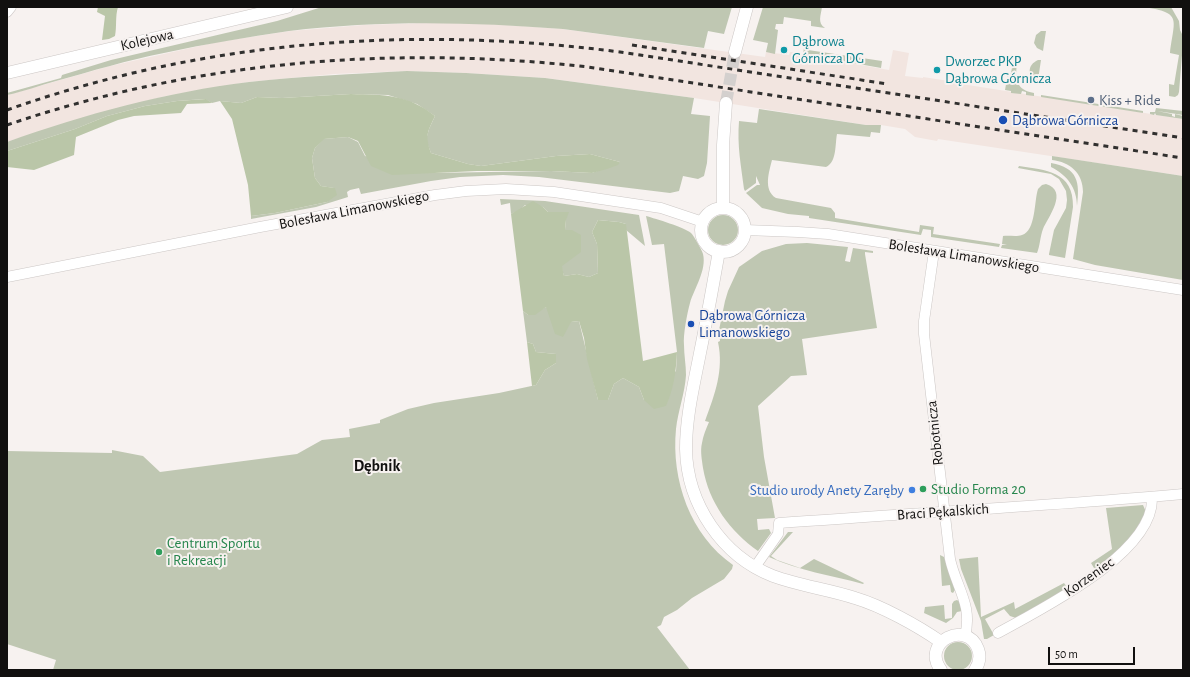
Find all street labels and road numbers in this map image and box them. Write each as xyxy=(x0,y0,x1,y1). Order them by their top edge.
street label: Kolejowa xyxy=(119,25,175,55)
street label: Bolesława Limanowskiego xyxy=(277,187,431,233)
street label: Bolesława Limanowskiego xyxy=(887,235,1041,277)
street label: Robotnicza xyxy=(923,400,947,466)
street label: Braci Pękalskich xyxy=(896,500,990,524)
street label: Korzeniec xyxy=(1061,553,1117,601)

